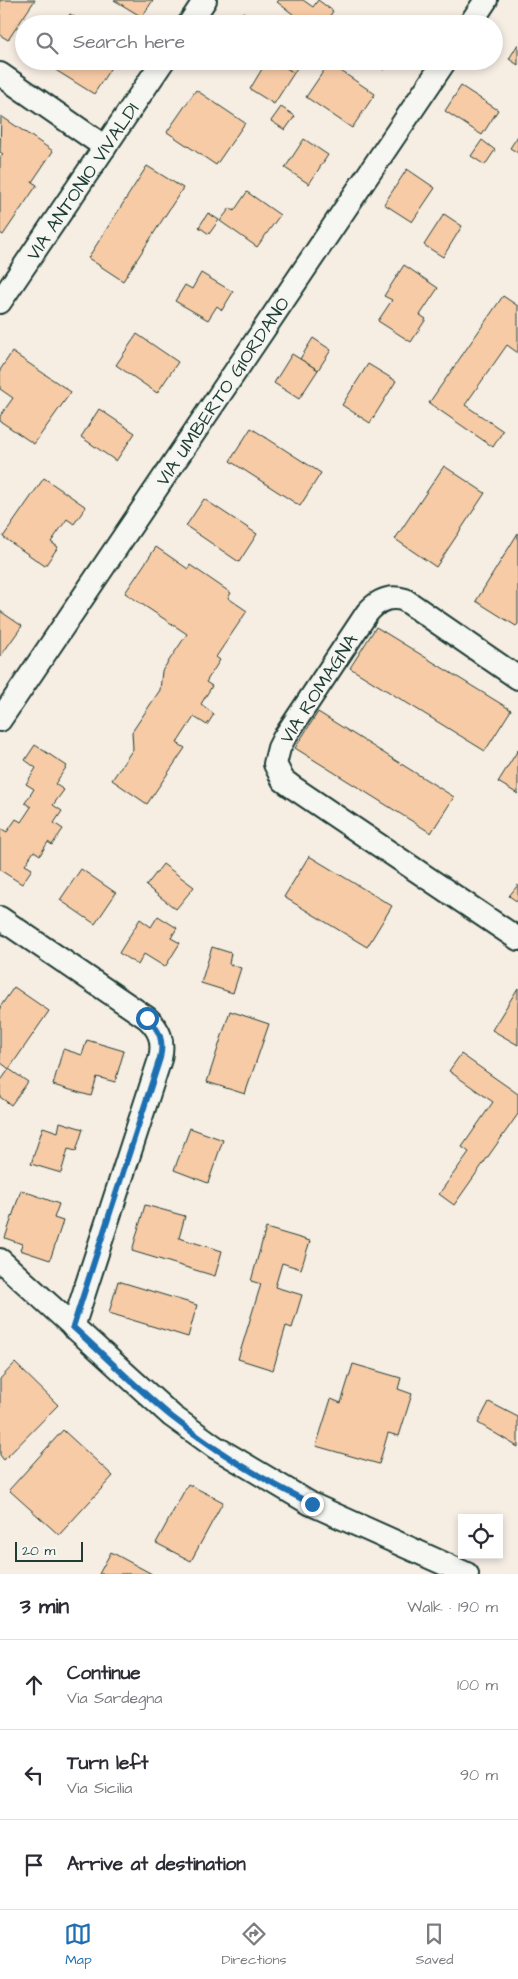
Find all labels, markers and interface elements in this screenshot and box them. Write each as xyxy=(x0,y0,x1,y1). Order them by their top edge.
search box xyxy=(15,15,503,70)
icon: search xyxy=(33,29,61,57)
text: Search here xyxy=(73,29,185,56)
street label: VIA ANTONIO VIVALDI xyxy=(20,97,146,266)
street label: VIA UMBERTO GIORDANO xyxy=(150,292,297,492)
street label: VIA ROMAGNA xyxy=(274,629,365,749)
route start xyxy=(136,1007,159,1030)
route end xyxy=(301,1493,324,1516)
map controls xyxy=(458,1514,503,1559)
button: locate xyxy=(458,1514,503,1559)
scale bar xyxy=(15,1539,82,1562)
text: 20 m xyxy=(22,1541,55,1561)
text: 3 min xyxy=(20,1592,69,1621)
text: Walk · 190 m xyxy=(407,1596,498,1618)
text: Continue xyxy=(67,1660,141,1687)
icon: ahead xyxy=(20,1671,48,1699)
text: 100 m xyxy=(457,1674,498,1696)
text: Via Sardegna xyxy=(67,1687,163,1709)
text: Turn left xyxy=(67,1750,148,1777)
icon: left xyxy=(20,1761,48,1789)
text: 90 m xyxy=(460,1764,498,1786)
text: Via Sicilia xyxy=(67,1777,132,1799)
icon: arrive xyxy=(20,1851,48,1879)
text: Arrive at destination xyxy=(67,1851,246,1878)
tab: Map xyxy=(64,1920,92,1970)
tab: Directions xyxy=(221,1920,286,1970)
tab: Saved xyxy=(415,1920,454,1970)

